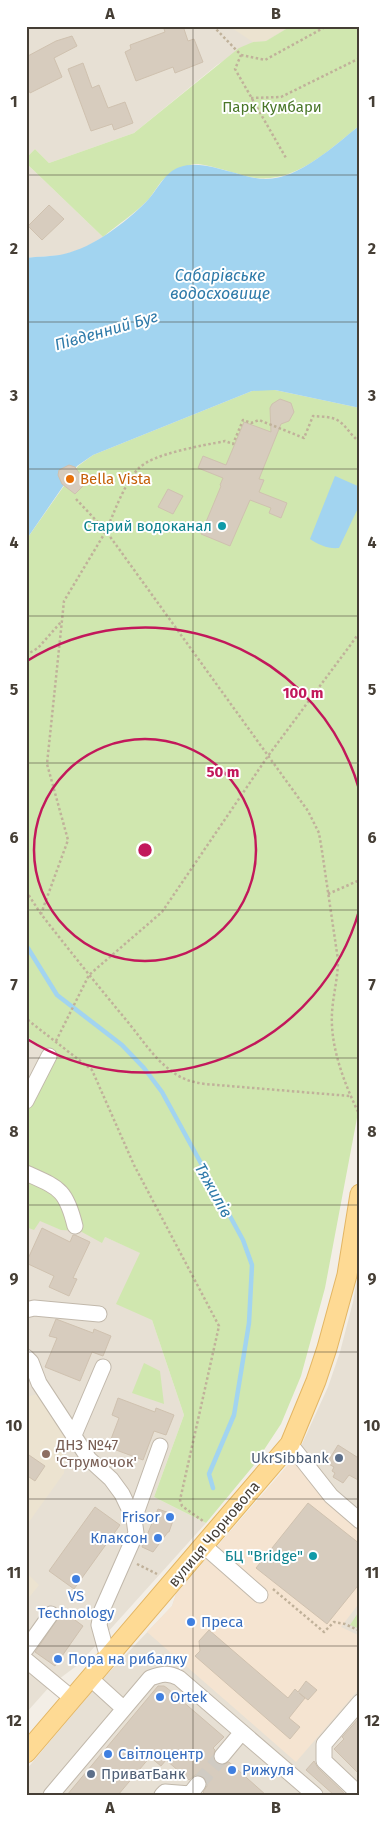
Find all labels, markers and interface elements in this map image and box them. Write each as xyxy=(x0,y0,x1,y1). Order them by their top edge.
text: A xyxy=(104,4,115,23)
text: B xyxy=(271,4,281,23)
text: 1 xyxy=(10,92,18,111)
text: 1 xyxy=(368,92,376,111)
park label: Парк Кумбари xyxy=(222,98,322,116)
text: 2 xyxy=(10,239,18,258)
text: 2 xyxy=(368,239,376,258)
water label: Сабарівське водосховище xyxy=(170,266,270,303)
water label: Південний Буг xyxy=(52,307,160,354)
text: 3 xyxy=(9,386,18,405)
text: 3 xyxy=(367,386,376,405)
place label: Bella Vista xyxy=(80,470,151,488)
marker: Bella Vista xyxy=(64,473,76,485)
place label: Старий водоканал xyxy=(84,517,212,535)
marker: Старий водоканал xyxy=(216,520,228,532)
text: 4 xyxy=(9,533,19,552)
text: 4 xyxy=(367,533,377,552)
text: 5 xyxy=(10,680,19,699)
text: 5 xyxy=(368,680,377,699)
text: 100 m xyxy=(283,684,323,702)
text: 50 m xyxy=(206,763,240,781)
text: 6 xyxy=(9,828,19,847)
text: 6 xyxy=(367,828,377,847)
centre of rings xyxy=(136,841,154,859)
text: 7 xyxy=(10,975,18,994)
text: 7 xyxy=(368,975,376,994)
text: 8 xyxy=(9,1122,19,1141)
text: 8 xyxy=(367,1122,377,1141)
water label: Тяжилів xyxy=(191,1160,236,1221)
text: 9 xyxy=(10,1269,19,1288)
text: 9 xyxy=(368,1269,377,1288)
text: 10 xyxy=(6,1416,22,1435)
text: 10 xyxy=(364,1416,380,1435)
place label: ДНЗ №47 'Струмочок' xyxy=(55,1436,137,1471)
marker: ДНЗ №47 'Струмочок' xyxy=(40,1448,52,1460)
place label: UkrSibbank xyxy=(251,1449,329,1467)
marker: UkrSibbank xyxy=(333,1452,345,1464)
street label: вулиця Чорновола xyxy=(165,1477,263,1591)
place label: Frisor xyxy=(122,1508,160,1526)
marker: Frisor xyxy=(164,1511,176,1523)
place label: Клаксон xyxy=(90,1529,148,1547)
marker: Клаксон xyxy=(152,1532,164,1544)
place label: БЦ "Bridge" xyxy=(225,1547,303,1565)
marker: БЦ "Bridge" xyxy=(307,1550,319,1562)
text: 11 xyxy=(7,1563,21,1582)
text: 11 xyxy=(365,1563,379,1582)
marker: VS Technology xyxy=(70,1573,82,1585)
place label: VS Technology xyxy=(38,1587,115,1622)
place label: Преса xyxy=(201,1613,243,1631)
marker: Преса xyxy=(185,1616,197,1628)
place label: Пора на рибалку xyxy=(68,1650,188,1668)
marker: Пора на рибалку xyxy=(52,1653,64,1665)
place label: Ortek xyxy=(170,1688,208,1706)
marker: Ortek xyxy=(154,1691,166,1703)
text: 12 xyxy=(6,1711,22,1730)
text: 12 xyxy=(364,1711,380,1730)
place label: Світлоцентр xyxy=(118,1745,204,1763)
marker: Світлоцентр xyxy=(102,1748,114,1760)
place label: Рижуля xyxy=(242,1761,294,1779)
marker: Рижуля xyxy=(226,1764,238,1776)
place label: ПриватБанк xyxy=(101,1765,186,1783)
marker: ПриватБанк xyxy=(85,1768,97,1780)
text: A xyxy=(104,1798,115,1817)
text: B xyxy=(271,1798,281,1817)

